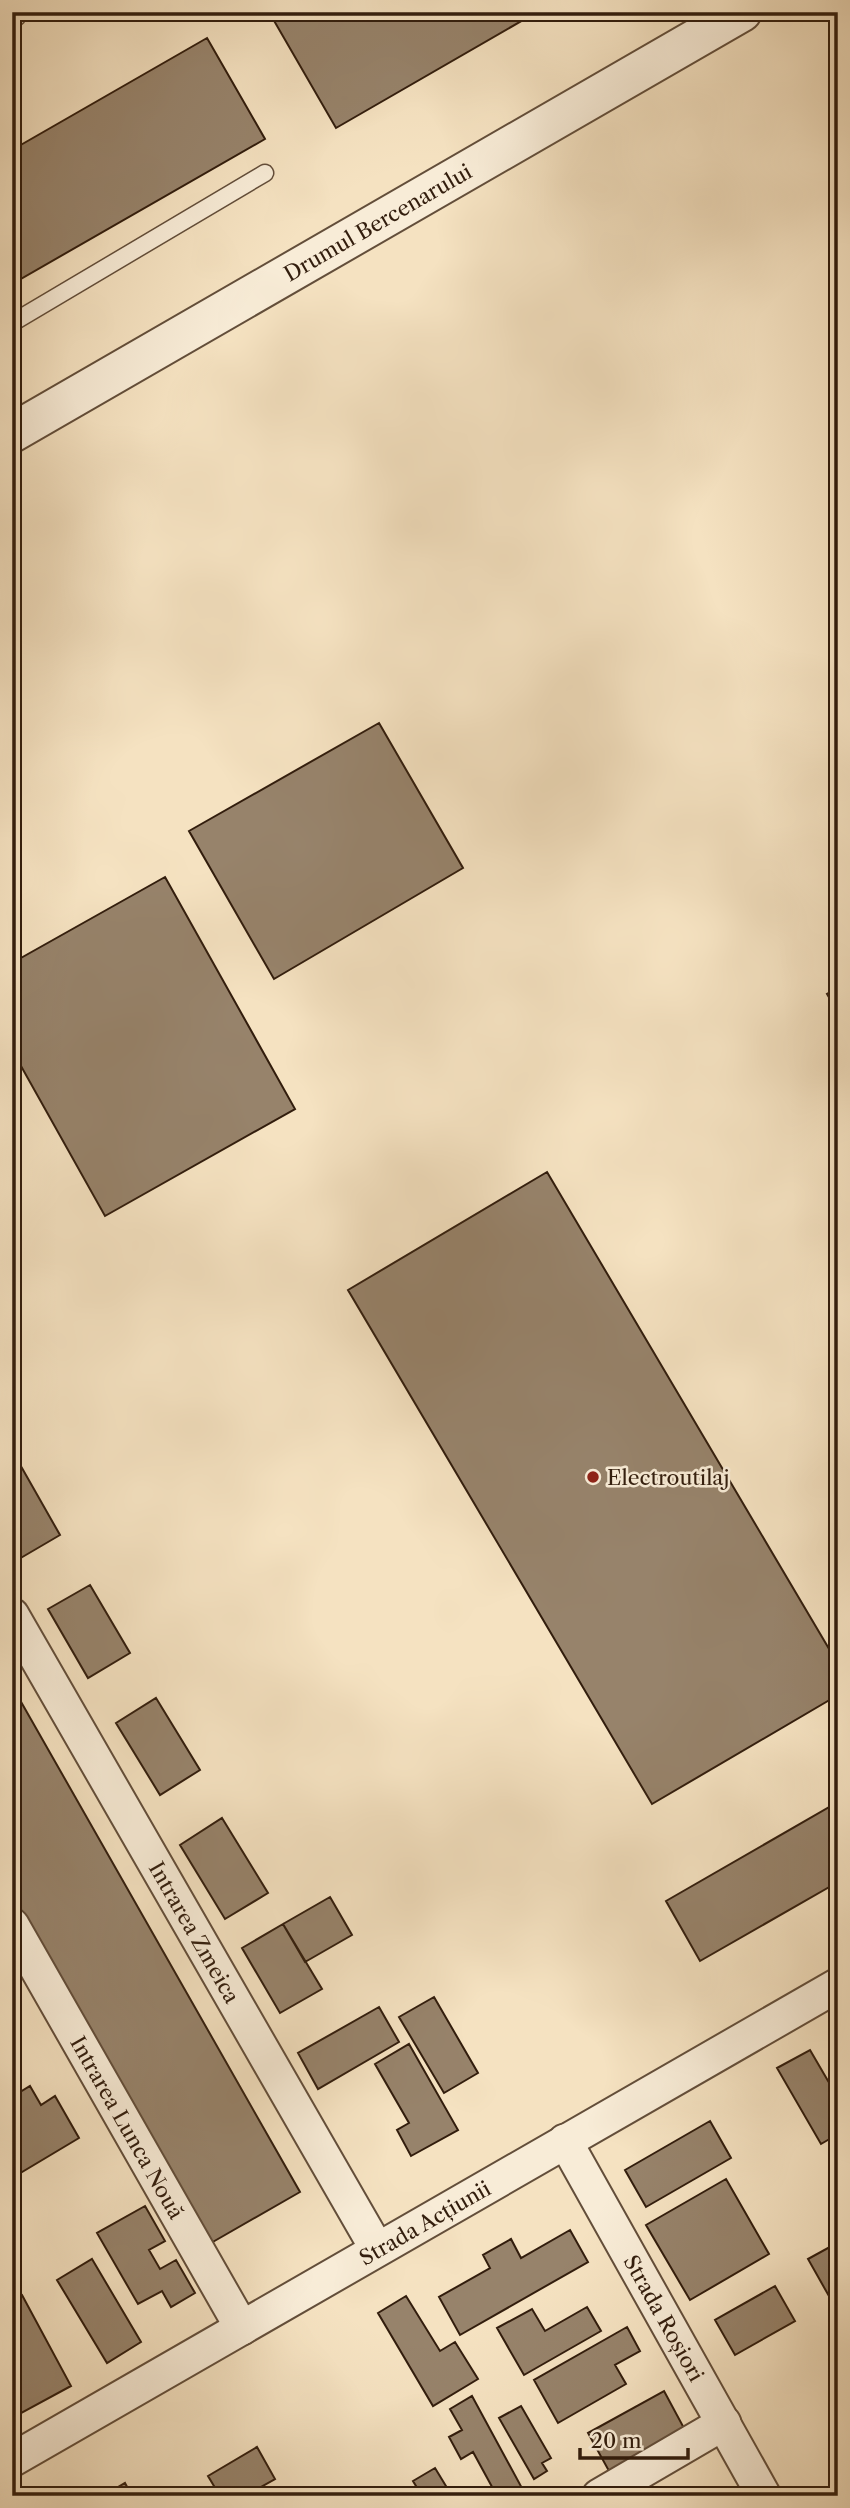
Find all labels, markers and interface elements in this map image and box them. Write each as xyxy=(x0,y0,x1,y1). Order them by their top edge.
street label: Drumul Bercenarului xyxy=(279,158,476,286)
place label: Electroutilaj xyxy=(607,1465,729,1490)
marker: Electroutilaj xyxy=(585,1469,601,1485)
street label: Intrarea Zmeica xyxy=(144,1857,246,2008)
street label: Intrarea Lunca Nouă xyxy=(66,2032,190,2224)
street label: Strada Acțiunii xyxy=(355,2175,495,2270)
street label: Strada Roșiori xyxy=(619,2251,710,2386)
scale bar xyxy=(580,2417,689,2461)
text: 20 m xyxy=(591,2428,642,2453)

